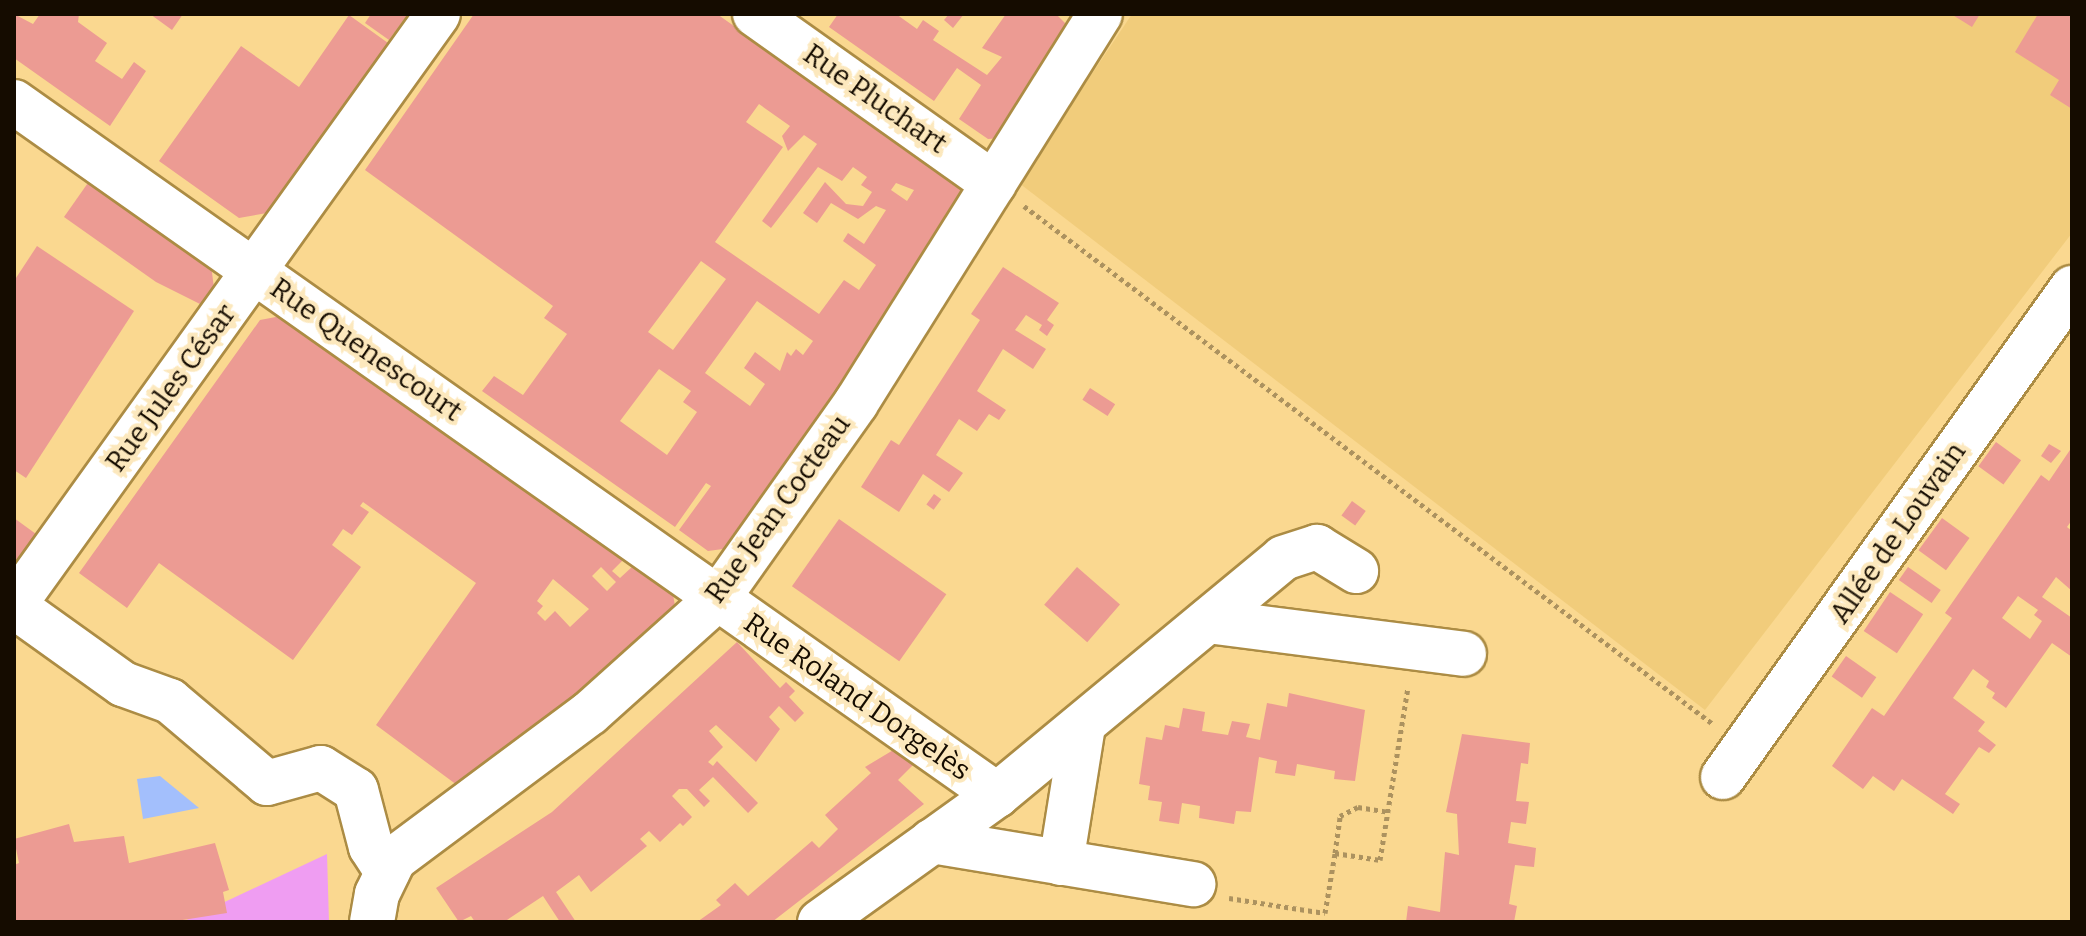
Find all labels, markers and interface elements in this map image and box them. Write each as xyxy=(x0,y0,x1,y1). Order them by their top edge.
street label: Rue Pluchart xyxy=(797,37,953,161)
street label: Rue Quenescourt xyxy=(264,271,468,429)
street label: Rue Jules César xyxy=(99,298,243,478)
street label: Rue Jean Cocteau xyxy=(699,408,857,610)
street label: Allée de Louvain xyxy=(1823,436,1973,630)
street label: Rue Roland Dorgelès xyxy=(737,606,977,788)

